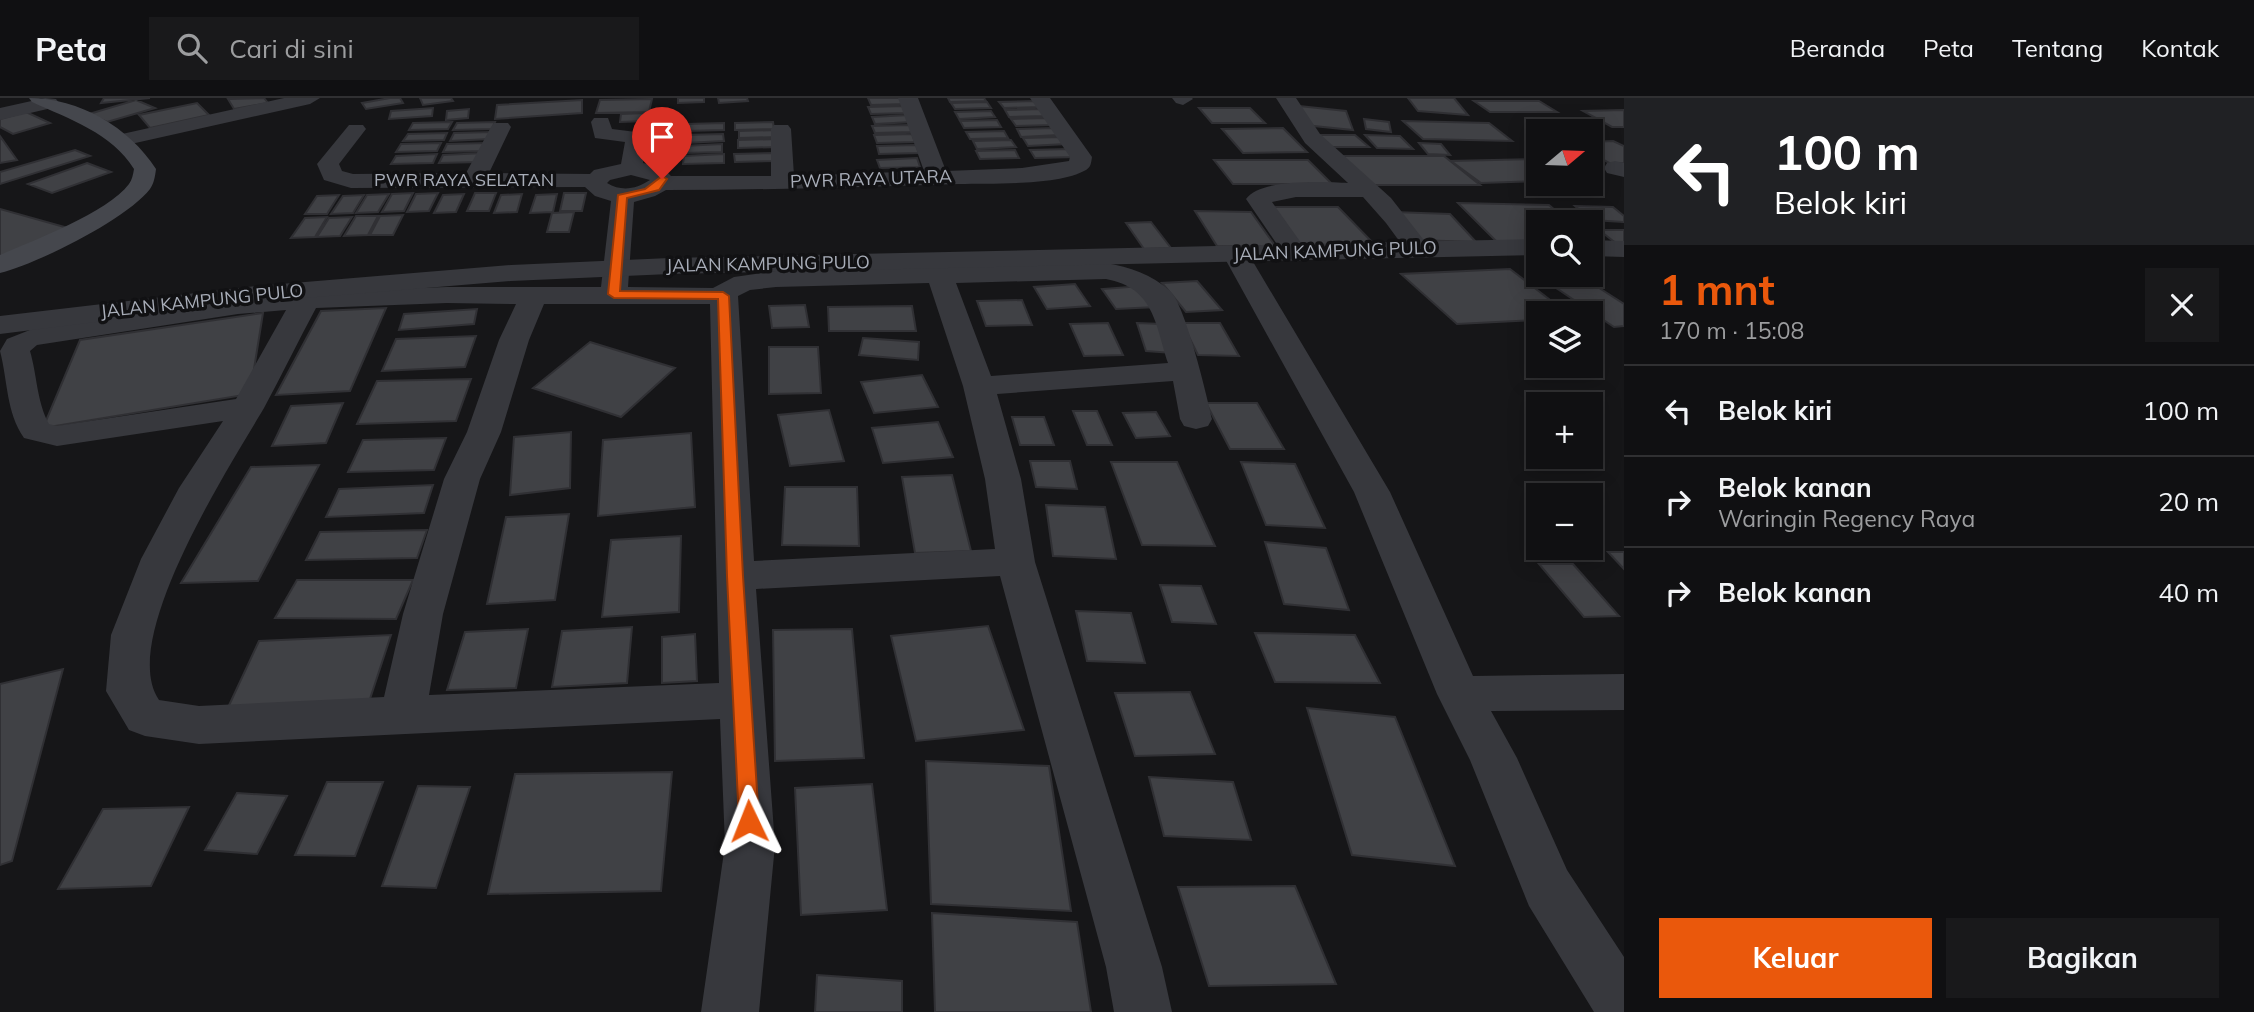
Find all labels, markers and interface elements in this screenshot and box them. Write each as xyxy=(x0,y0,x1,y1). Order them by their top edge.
search box xyxy=(149,17,639,80)
text: Peta xyxy=(35,28,107,69)
icon: search xyxy=(173,29,211,67)
text: Cari di sini xyxy=(229,32,354,65)
text: Beranda xyxy=(1790,33,1885,63)
text: Peta xyxy=(1923,33,1974,63)
text: Tentang xyxy=(2012,33,2103,63)
text: Kontak xyxy=(2141,33,2219,63)
pin xyxy=(632,107,692,179)
icon: arrive xyxy=(643,118,681,156)
north arrow xyxy=(1526,119,1603,196)
map controls xyxy=(1526,119,1603,560)
text: 100 m xyxy=(1774,121,1920,182)
icon: left xyxy=(1659,126,1750,217)
street label: PWR RAYA UTARA xyxy=(790,164,952,193)
street label: PWR RAYA SELATAN xyxy=(374,168,554,191)
text: Belok kiri xyxy=(1774,182,1907,222)
button: search xyxy=(1526,210,1603,287)
street label: JALAN KAMPUNG PULO xyxy=(1233,235,1437,266)
street label: JALAN KAMPUNG PULO xyxy=(666,250,870,277)
text: 1 mnt xyxy=(1659,263,1775,316)
button: close xyxy=(2145,268,2219,342)
street label: JALAN KAMPUNG PULO xyxy=(99,278,304,323)
button: layers xyxy=(1526,301,1603,378)
text: 170 m · 15:08 xyxy=(1659,316,1804,345)
button: + xyxy=(1526,392,1603,469)
icon: left xyxy=(1659,392,1697,430)
text: Belok kiri xyxy=(1718,394,1832,427)
text: 100 m xyxy=(2143,394,2219,427)
text: Belok kanan xyxy=(1718,471,1872,504)
button: − xyxy=(1526,483,1603,560)
icon: right xyxy=(1659,483,1697,521)
text: 20 m xyxy=(2158,485,2219,518)
text: Waringin Regency Raya xyxy=(1718,504,1975,533)
icon: right xyxy=(1659,574,1697,612)
text: Belok kanan xyxy=(1718,576,1872,609)
text: 40 m xyxy=(2158,576,2219,609)
position arrow xyxy=(712,784,786,858)
button: Keluar xyxy=(1659,918,1932,998)
button: Bagikan xyxy=(1946,918,2219,998)

